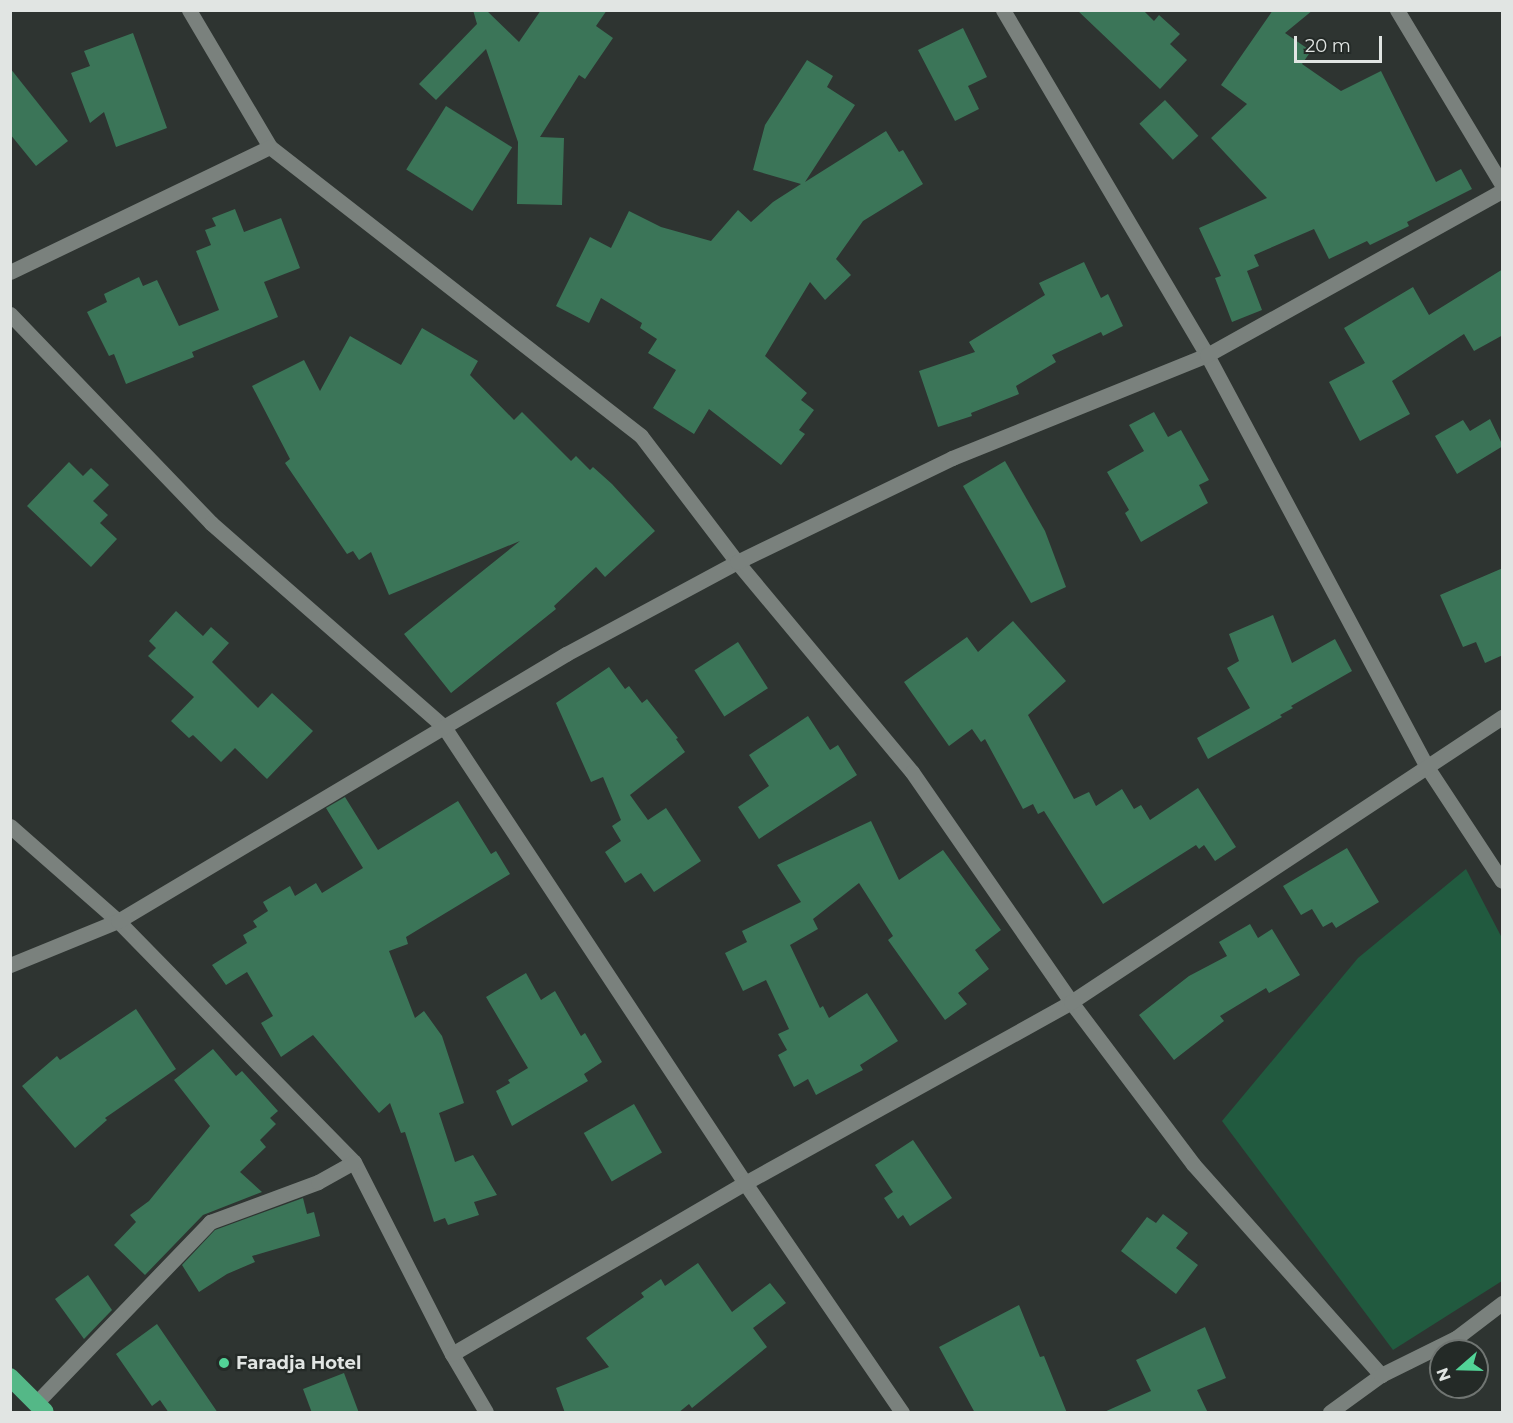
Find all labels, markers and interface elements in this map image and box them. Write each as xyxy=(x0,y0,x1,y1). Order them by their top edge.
scale bar xyxy=(1297,24,1386,62)
text: 20 m xyxy=(1305,35,1351,57)
north arrow xyxy=(1429,1339,1489,1399)
place label: Faradja Hotel xyxy=(236,1352,361,1374)
marker: Faradja Hotel xyxy=(217,1356,231,1370)
text: N xyxy=(1432,1365,1455,1384)

